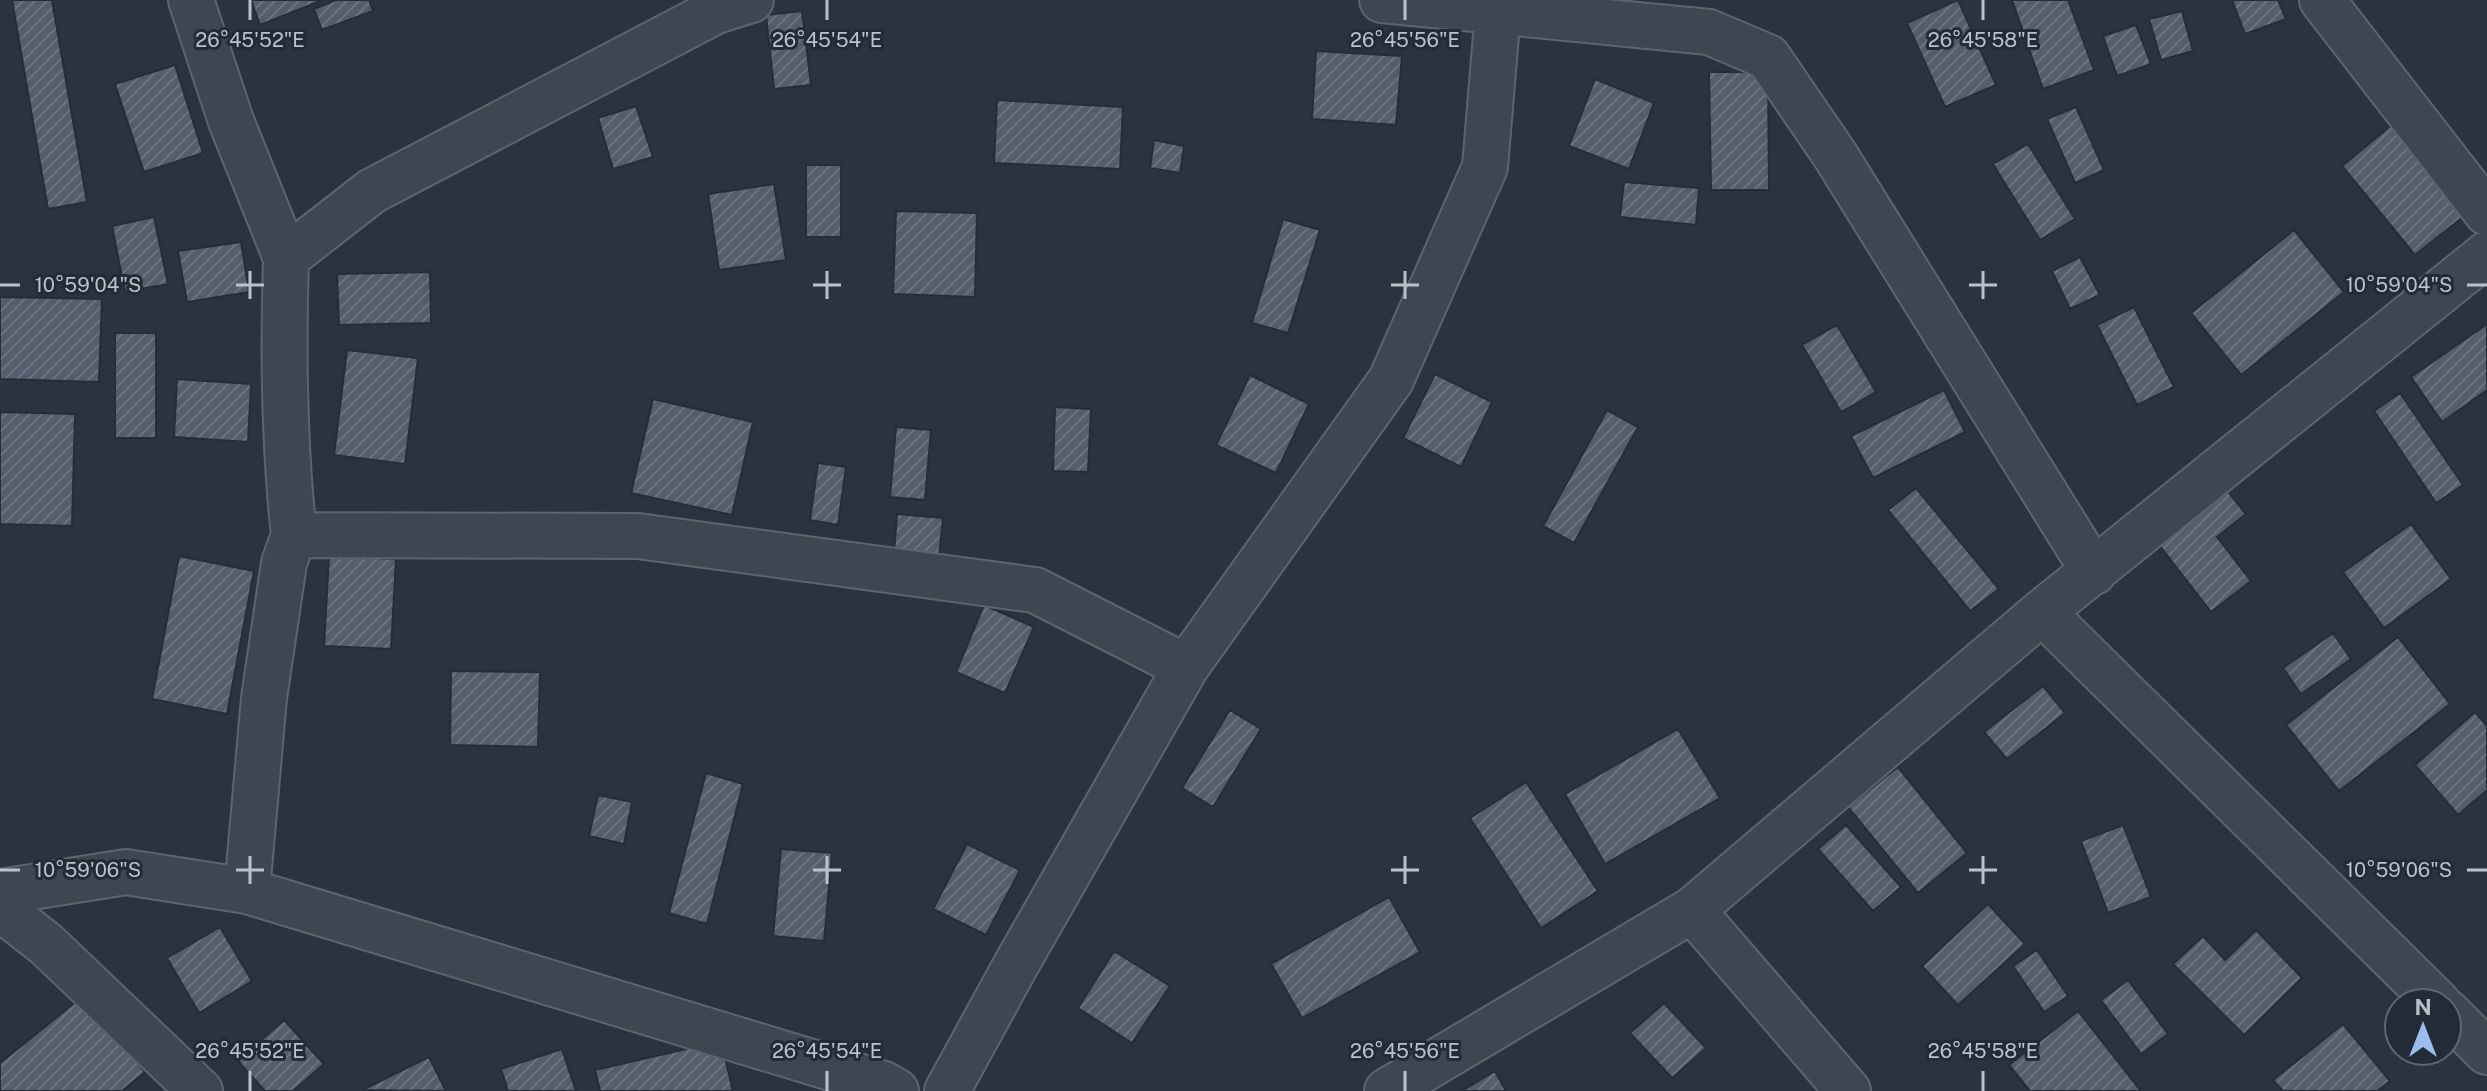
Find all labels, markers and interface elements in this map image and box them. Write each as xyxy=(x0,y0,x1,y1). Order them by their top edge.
text: 26°45'52"E xyxy=(195,28,305,52)
text: 26°45'54"E xyxy=(772,28,882,52)
text: 26°45'56"E xyxy=(1350,28,1460,52)
text: 26°45'58"E xyxy=(1928,28,2038,52)
text: 10°59'04"S xyxy=(35,273,141,297)
text: 10°59'04"S xyxy=(2346,273,2452,297)
text: 10°59'06"S xyxy=(35,858,141,882)
text: 10°59'06"S xyxy=(2346,858,2452,882)
north arrow xyxy=(2383,987,2463,1067)
text: N xyxy=(2414,994,2432,1020)
text: 26°45'52"E xyxy=(195,1039,305,1063)
text: 26°45'54"E xyxy=(772,1039,882,1063)
text: 26°45'56"E xyxy=(1350,1039,1460,1063)
text: 26°45'58"E xyxy=(1928,1039,2038,1063)

